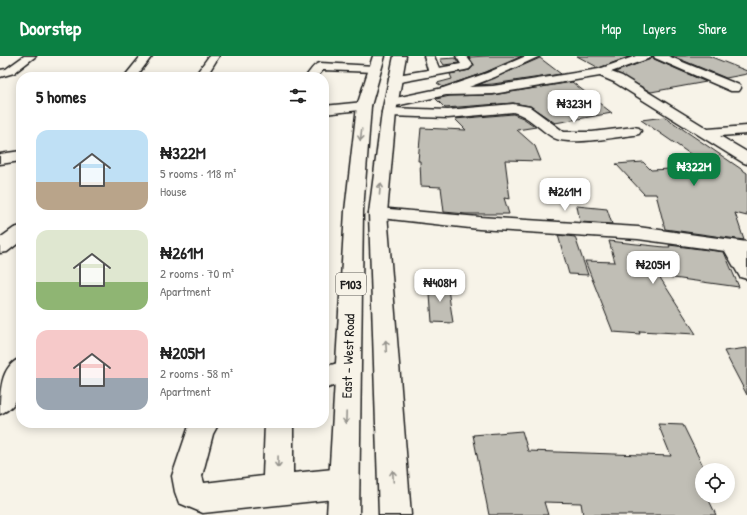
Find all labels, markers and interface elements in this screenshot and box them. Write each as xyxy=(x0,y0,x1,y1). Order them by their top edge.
text: Doorstep xyxy=(20,15,81,41)
text: Map xyxy=(601,19,621,38)
text: Layers xyxy=(643,19,676,38)
text: Share xyxy=(698,19,727,38)
text: 5 homes xyxy=(36,85,86,108)
icon: filters xyxy=(287,85,309,107)
pin: ₦323M xyxy=(546,90,602,124)
text: ₦323M xyxy=(557,94,591,112)
one-way arrow xyxy=(357,128,365,141)
text: ₦322M xyxy=(160,141,206,164)
icon: home xyxy=(68,146,116,194)
pin: ₦322M xyxy=(666,153,722,187)
text: ₦322M xyxy=(676,157,712,175)
text: 5 rooms · 118 m² xyxy=(160,164,236,182)
pin: ₦261M xyxy=(537,178,593,212)
text: House xyxy=(160,182,187,200)
text: ₦261M xyxy=(548,182,582,200)
one-way arrow xyxy=(376,183,384,196)
text: ₦261M xyxy=(160,241,203,264)
icon: home xyxy=(68,246,116,294)
pin: ₦205M xyxy=(625,251,681,285)
text: ₦205M xyxy=(636,255,670,273)
text: 2 rooms · 70 m² xyxy=(160,264,234,282)
pin: ₦408M xyxy=(412,269,468,303)
road number: F103 xyxy=(336,273,366,295)
text: ₦408M xyxy=(423,273,457,291)
text: Apartment xyxy=(160,282,211,300)
street label: East - West Road xyxy=(337,313,358,399)
one-way arrow xyxy=(382,340,389,353)
text: ₦205M xyxy=(160,341,205,364)
icon: home xyxy=(68,346,116,394)
text: 2 rooms · 58 m² xyxy=(160,364,233,382)
text: Apartment xyxy=(160,382,211,400)
one-way arrow xyxy=(342,411,350,424)
one-way arrow xyxy=(274,455,282,468)
map controls xyxy=(695,463,735,503)
button: locate xyxy=(695,463,735,503)
one-way arrow xyxy=(389,470,396,483)

